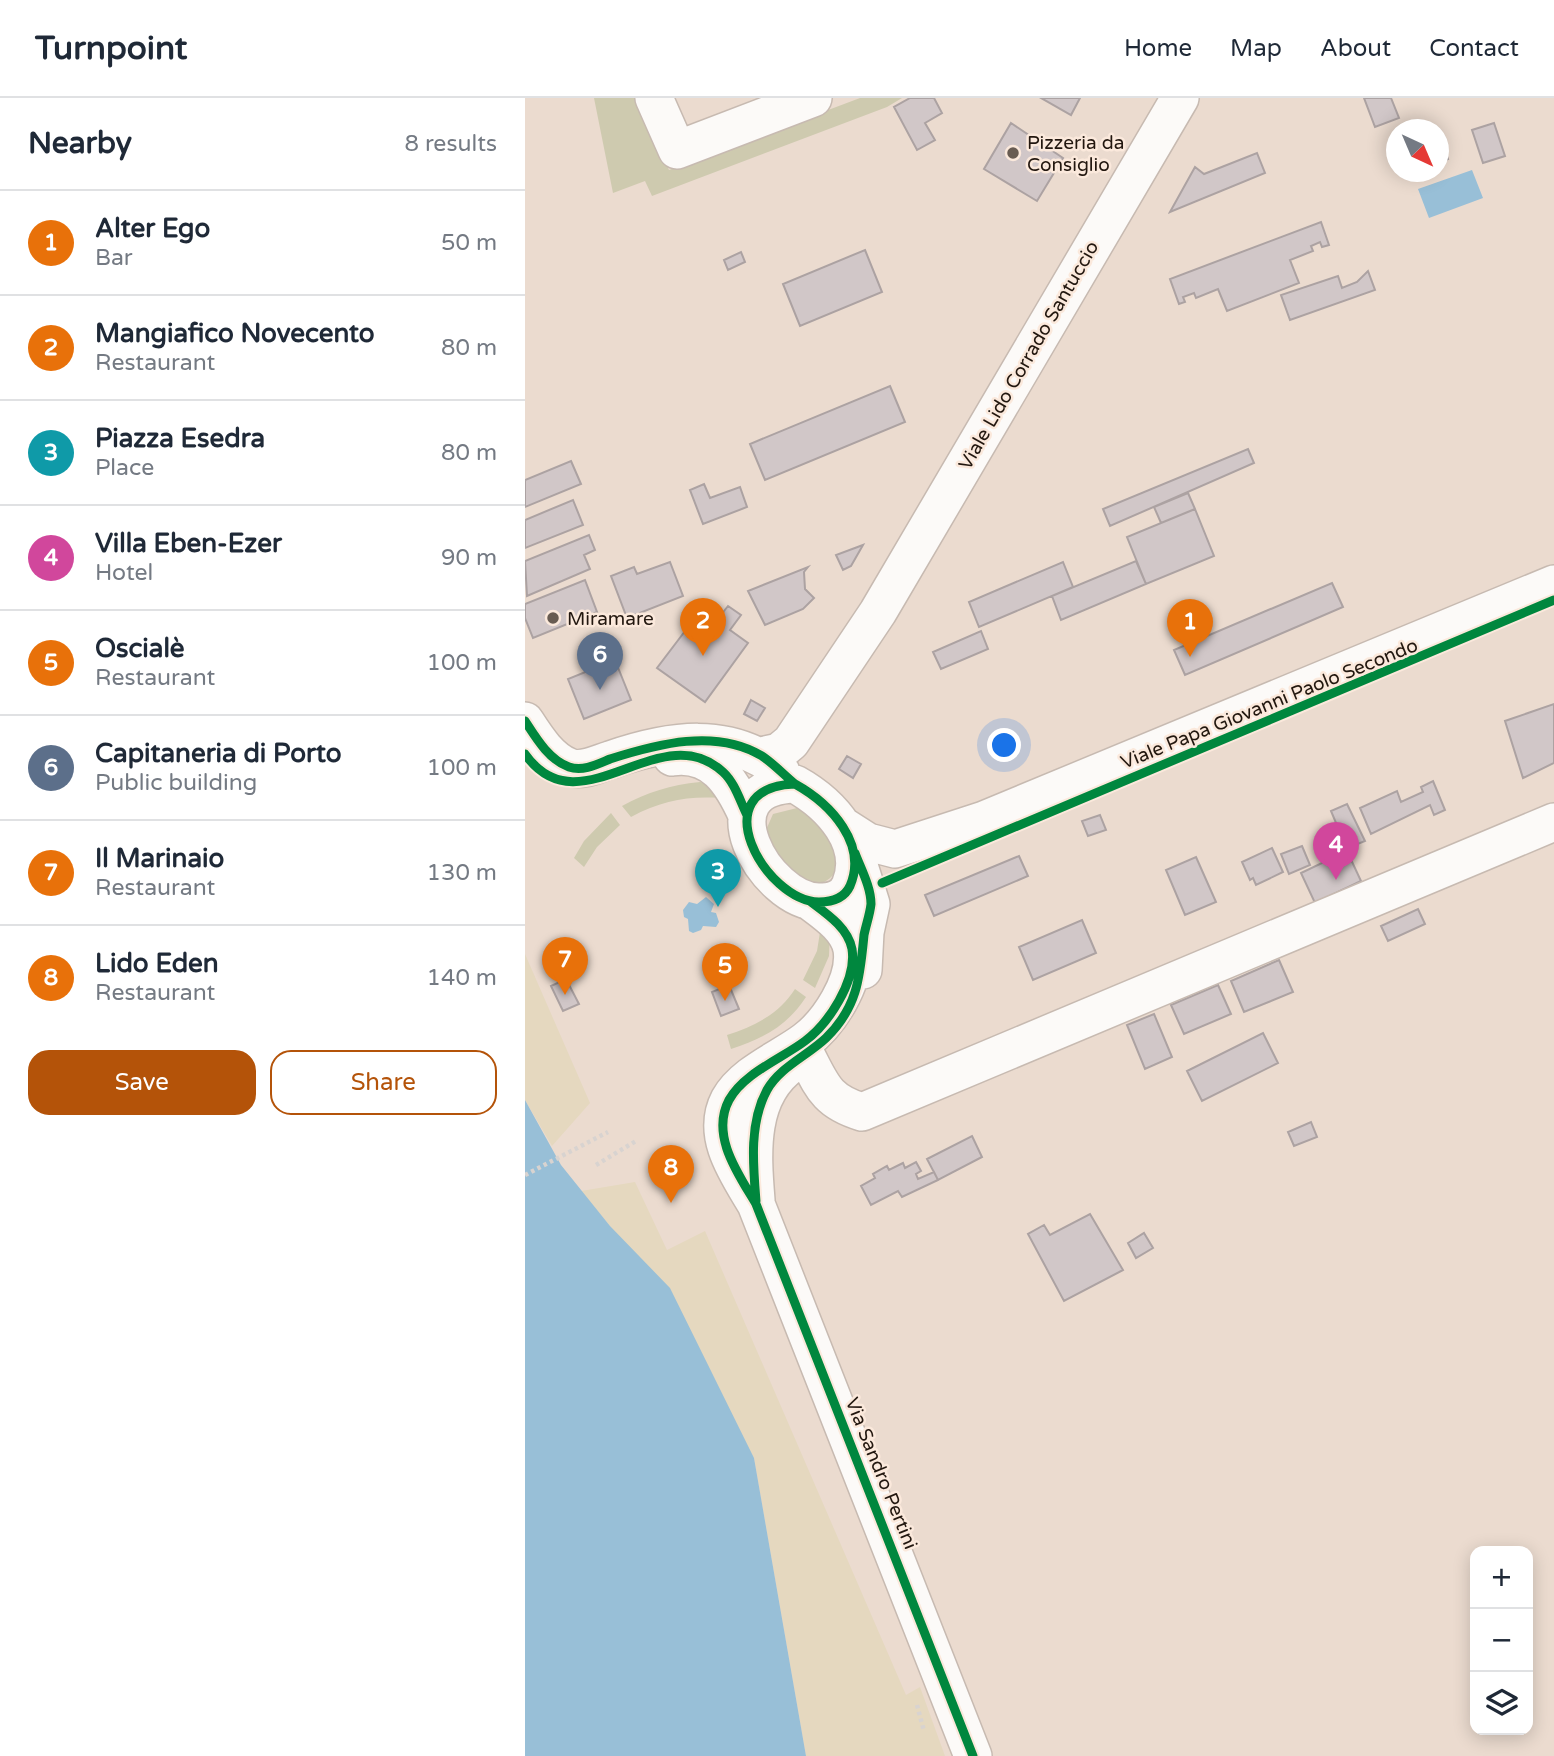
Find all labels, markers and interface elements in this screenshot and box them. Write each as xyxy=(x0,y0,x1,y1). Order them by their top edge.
text: Turnpoint xyxy=(35,29,187,68)
text: Home xyxy=(1124,34,1192,63)
text: Map xyxy=(1230,34,1282,63)
text: About xyxy=(1320,34,1391,63)
text: Contact xyxy=(1429,34,1519,63)
north arrow xyxy=(1386,119,1449,182)
text: Nearby xyxy=(28,125,132,162)
text: 8 results xyxy=(404,130,497,158)
place label: Pizzeria da Consiglio xyxy=(1027,132,1124,176)
marker: Pizzeria da Consiglio xyxy=(1005,145,1021,161)
text: Alter Ego xyxy=(95,213,210,244)
text: 1 xyxy=(44,229,58,257)
text: 50 m xyxy=(441,229,497,257)
street label: Viale Lido Corrado Santuccio xyxy=(954,237,1103,474)
text: Bar xyxy=(95,244,133,272)
text: Mangiafico Novecento xyxy=(95,318,375,349)
text: 2 xyxy=(44,334,58,362)
text: 80 m xyxy=(441,334,497,362)
text: Restaurant xyxy=(95,349,215,377)
text: Piazza Esedra xyxy=(95,423,265,454)
text: 3 xyxy=(44,439,58,467)
text: 80 m xyxy=(441,439,497,467)
text: Place xyxy=(95,454,154,482)
text: Villa Eben-Ezer xyxy=(95,528,282,559)
text: 4 xyxy=(44,544,58,572)
text: 90 m xyxy=(441,544,497,572)
text: Hotel xyxy=(95,559,153,587)
pin: 2 xyxy=(680,598,726,656)
pin: 1 xyxy=(1167,599,1213,657)
place label: Miramare xyxy=(567,608,654,630)
marker: Miramare xyxy=(545,610,561,626)
pin: 6 xyxy=(577,632,623,690)
text: Oscialè xyxy=(95,633,185,664)
street label: Viale Papa Giovanni Paolo Secondo xyxy=(1118,634,1421,774)
text: 5 xyxy=(44,649,58,677)
text: 100 m xyxy=(427,649,497,677)
text: Restaurant xyxy=(95,664,215,692)
your location xyxy=(987,728,1021,762)
text: Capitaneria di Porto xyxy=(95,738,342,769)
text: 6 xyxy=(44,754,58,782)
text: 100 m xyxy=(427,754,497,782)
text: Public building xyxy=(95,769,257,797)
pin: 4 xyxy=(1313,822,1359,880)
text: Il Marinaio xyxy=(95,843,224,874)
pin: 3 xyxy=(695,849,741,907)
text: 7 xyxy=(44,859,58,887)
text: 130 m xyxy=(427,859,497,887)
text: Restaurant xyxy=(95,874,215,902)
pin: 7 xyxy=(542,937,588,995)
pin: 5 xyxy=(702,943,748,1001)
text: Lido Eden xyxy=(95,948,219,979)
text: 8 xyxy=(44,964,58,992)
text: 140 m xyxy=(427,964,497,992)
text: Restaurant xyxy=(95,979,215,1007)
button: Save xyxy=(28,1050,256,1115)
button: Share xyxy=(270,1050,497,1115)
pin: 8 xyxy=(648,1145,694,1203)
street label: Via Sandro Pertini xyxy=(841,1394,922,1552)
map controls xyxy=(1470,1546,1533,1735)
button: + xyxy=(1470,1546,1533,1609)
button: − xyxy=(1470,1609,1533,1672)
button: layers xyxy=(1470,1672,1533,1735)

